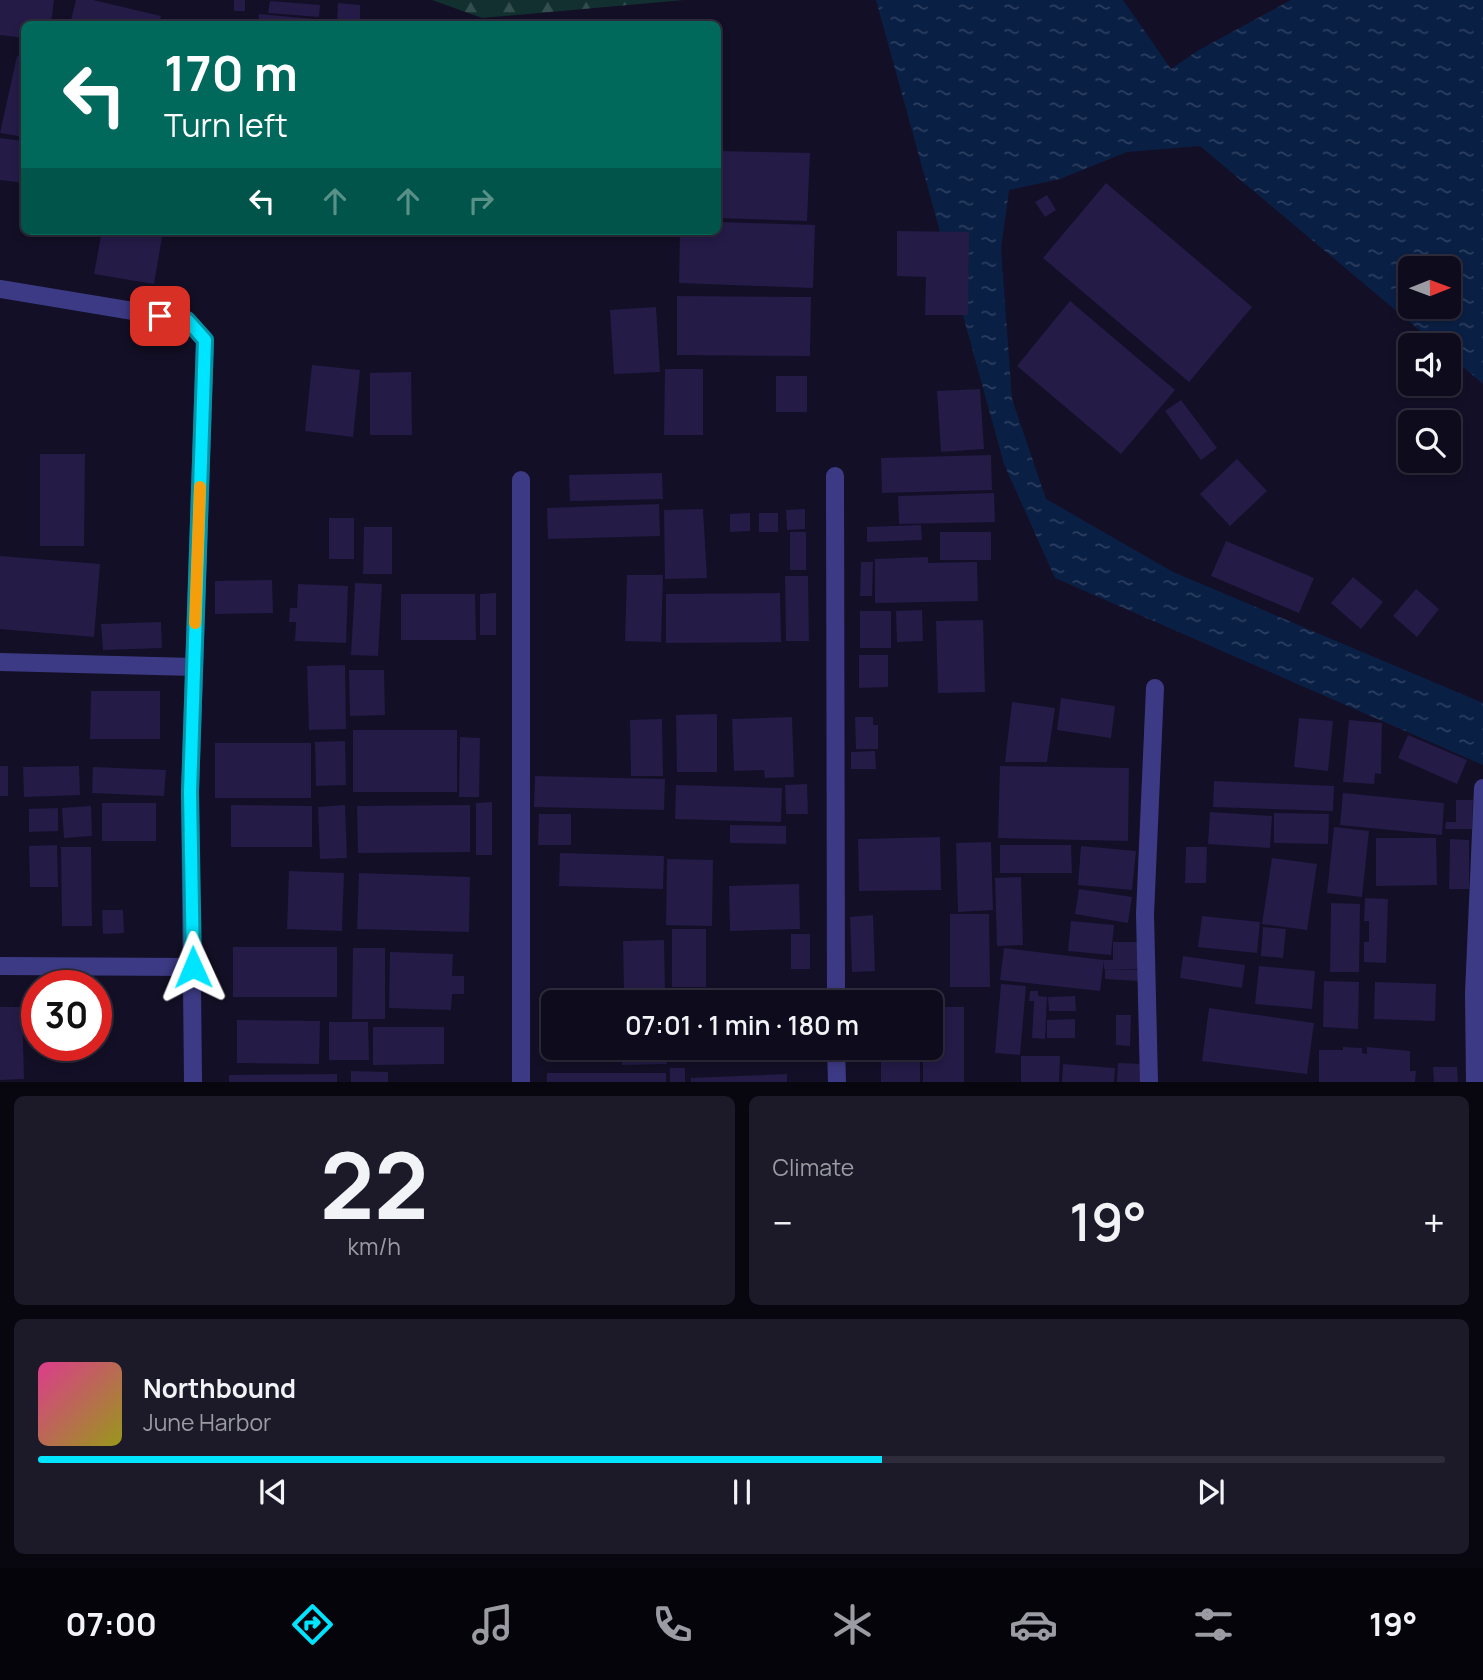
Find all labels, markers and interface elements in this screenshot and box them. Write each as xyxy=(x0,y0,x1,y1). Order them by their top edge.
text: 170 m xyxy=(164,39,298,106)
icon: left xyxy=(49,49,140,140)
text: Turn left xyxy=(164,103,288,147)
icon: left xyxy=(243,182,281,220)
icon: ahead xyxy=(316,182,354,220)
icon: ahead xyxy=(389,182,427,220)
icon: right xyxy=(462,182,500,220)
north arrow xyxy=(1398,256,1461,318)
map controls xyxy=(1398,256,1461,473)
pin xyxy=(130,286,190,346)
icon: arrive xyxy=(141,297,179,335)
button: sound xyxy=(1398,333,1461,396)
button: search xyxy=(1398,410,1461,473)
position arrow xyxy=(156,930,230,1004)
speed limit sign: 30 xyxy=(21,970,112,1061)
text: 07:01 · 1 min · 180 m xyxy=(625,1007,859,1043)
text: 22 xyxy=(320,1122,428,1246)
text: Climate xyxy=(773,1151,854,1183)
text: 19° xyxy=(1069,1186,1147,1257)
text: − xyxy=(773,1196,793,1248)
text: + xyxy=(1423,1196,1445,1248)
text: km/h xyxy=(348,1230,401,1262)
text: Northbound xyxy=(143,1370,296,1406)
text: June Harbor xyxy=(143,1406,271,1438)
icon: previous xyxy=(254,1473,292,1511)
icon: pause xyxy=(723,1473,761,1511)
icon: next xyxy=(1192,1473,1230,1511)
icon: directions xyxy=(288,1600,337,1649)
icon: music xyxy=(468,1600,517,1649)
icon: phone xyxy=(648,1600,697,1649)
icon: climate xyxy=(828,1600,877,1649)
icon: car xyxy=(1009,1600,1058,1649)
icon: filters xyxy=(1189,1600,1238,1649)
text: 07:00 xyxy=(66,1602,157,1646)
text: 19° xyxy=(1369,1602,1417,1646)

